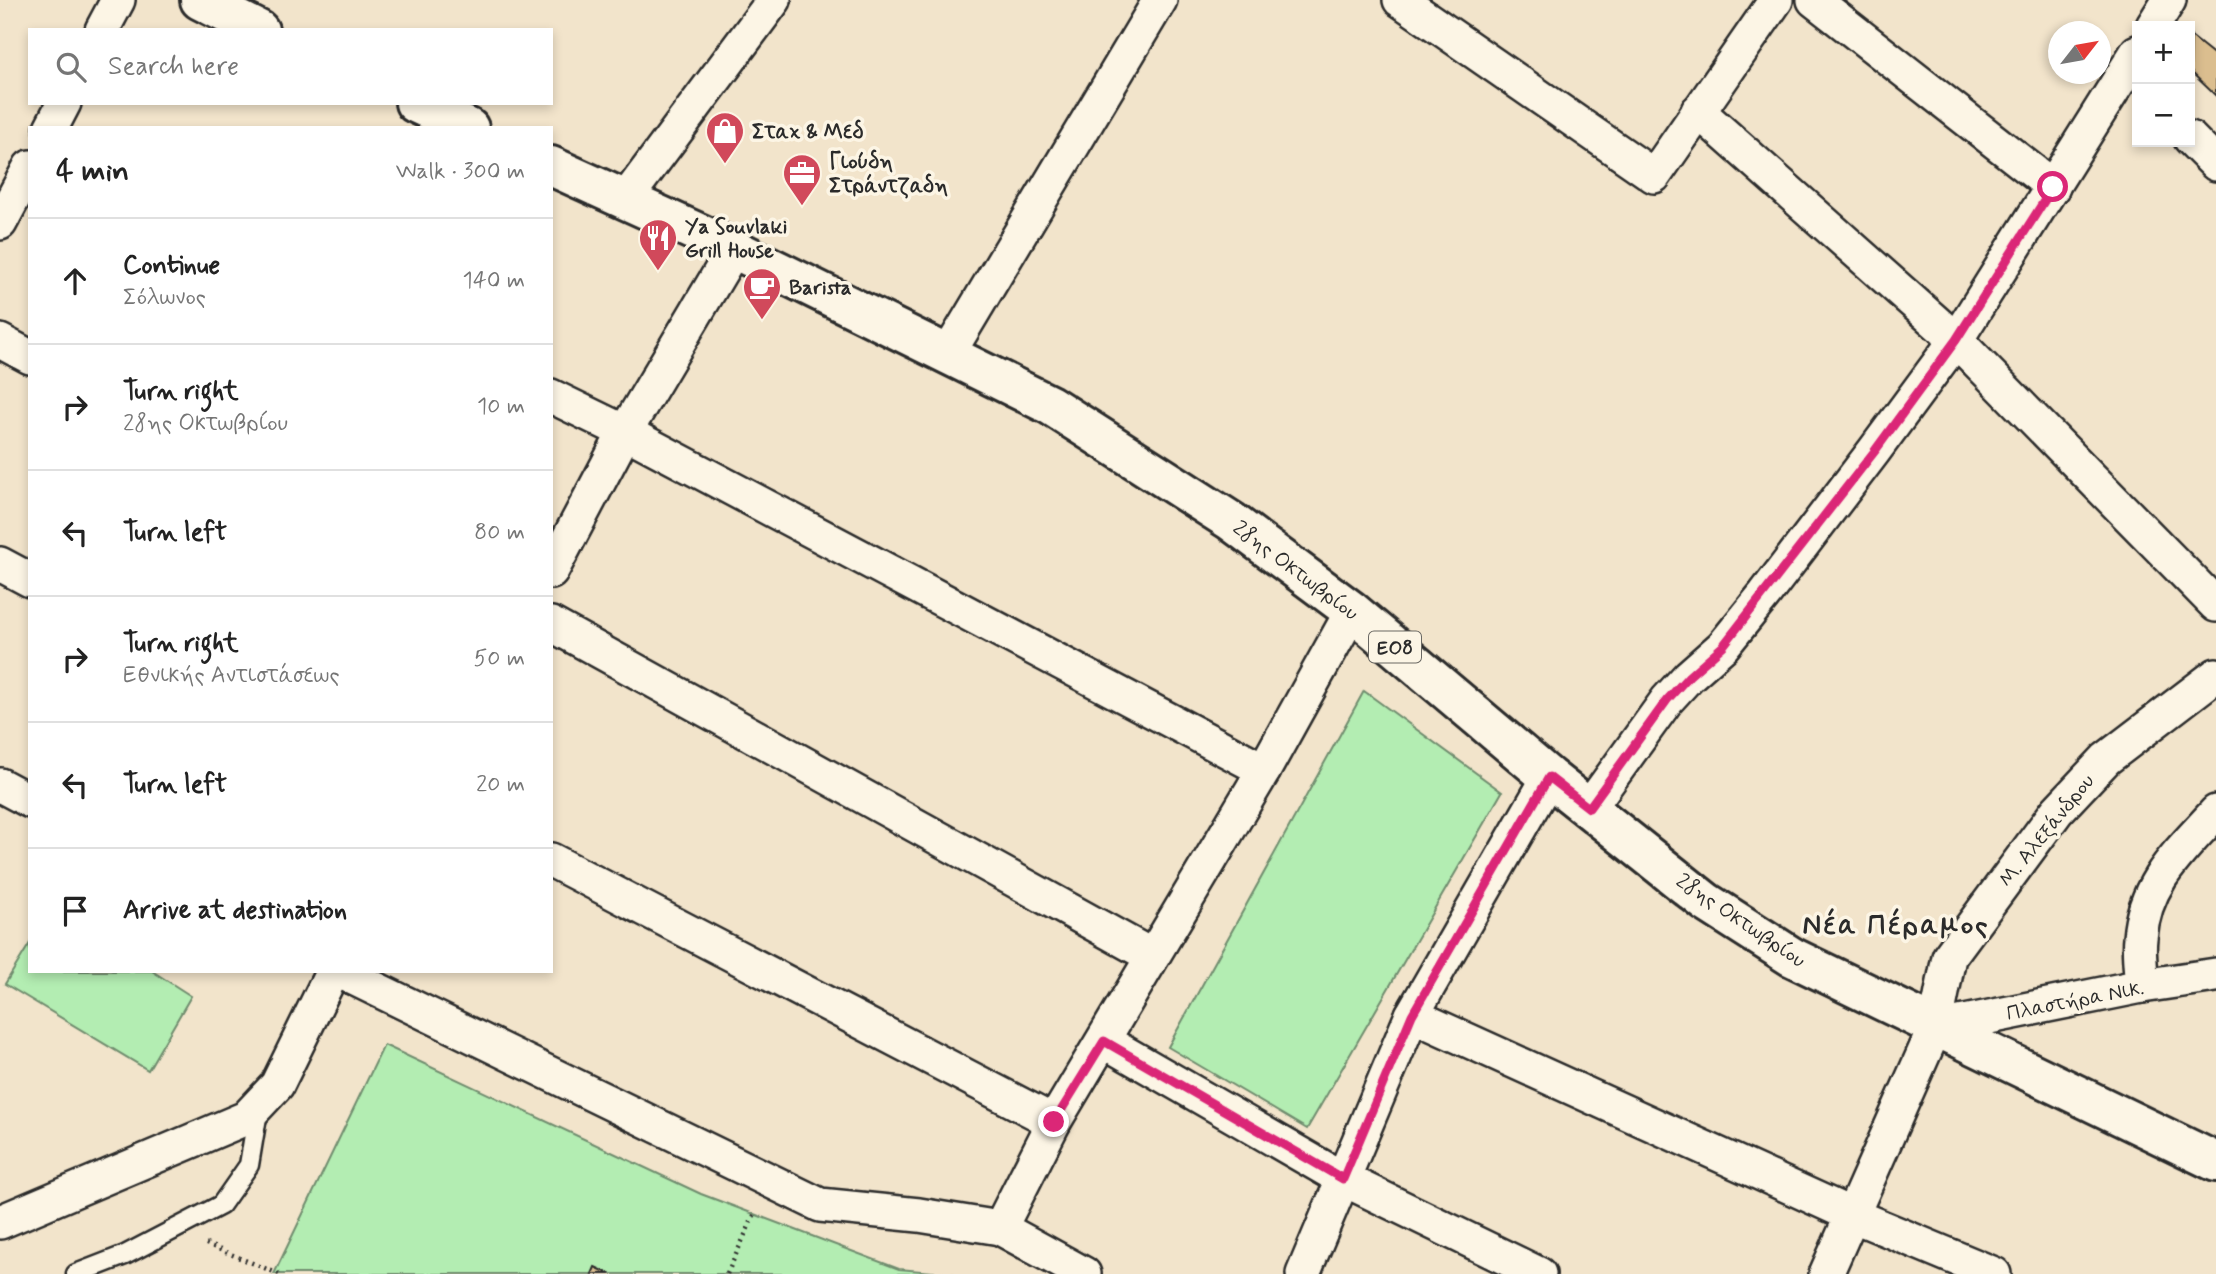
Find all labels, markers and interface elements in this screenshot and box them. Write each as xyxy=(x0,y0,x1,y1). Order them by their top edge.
north arrow xyxy=(2048,21,2111,84)
map controls xyxy=(2132,21,2195,147)
button: + xyxy=(2132,21,2195,84)
search box xyxy=(28,28,553,105)
icon: search xyxy=(52,48,90,86)
text: Search here xyxy=(108,50,239,84)
button: − xyxy=(2132,84,2195,147)
shop icon: Σταχ & Μεδ xyxy=(704,110,746,165)
place label: Σταχ & Μεδ xyxy=(752,118,864,146)
place label: Γιούδη Στράντζαδη xyxy=(829,148,948,200)
text: 4 min xyxy=(56,152,129,191)
office icon: Γιούδη Στράντζαδη xyxy=(781,152,823,207)
text: Walk · 300 m xyxy=(396,157,525,187)
route start xyxy=(2037,171,2068,202)
place label: Ya Souvlaki Grill House xyxy=(685,213,787,265)
restaurant icon: Ya Souvlaki Grill House xyxy=(637,217,679,272)
text: Continue xyxy=(123,249,220,283)
icon: ahead xyxy=(56,262,94,300)
text: 140 m xyxy=(462,266,525,296)
cafe icon: Barista xyxy=(741,266,783,321)
place label: Barista xyxy=(789,274,852,302)
text: Σόλωνος xyxy=(123,283,206,313)
text: Turn right xyxy=(123,375,239,409)
icon: right xyxy=(56,388,94,426)
text: 10 m xyxy=(477,392,525,422)
text: 28ης Οκτωβρίου xyxy=(123,409,288,439)
icon: left xyxy=(56,514,94,552)
street label: 28ης Οκτωβρίου xyxy=(1227,514,1364,627)
text: Turn left xyxy=(123,516,227,550)
text: 80 m xyxy=(474,518,525,548)
text: Turn right xyxy=(123,627,239,661)
road number: ΕΟ8 xyxy=(1369,632,1421,662)
icon: right xyxy=(56,640,94,678)
text: 50 m xyxy=(474,644,525,674)
text: Εθνικής Αντιστάσεως xyxy=(123,661,339,691)
icon: left xyxy=(56,766,94,804)
text: Turn left xyxy=(123,768,227,802)
street label: Μ. Αλεξάνδρου xyxy=(1992,768,2101,893)
text: 20 m xyxy=(476,770,525,800)
street label: 28ης Οκτωβρίου xyxy=(1670,867,1811,975)
icon: arrive xyxy=(56,892,94,930)
text: Arrive at destination xyxy=(123,894,347,928)
district label: Νέα Πέραμος xyxy=(1802,907,1990,945)
street label: Πλαστήρα Νικ. xyxy=(2004,974,2146,1028)
route end xyxy=(1038,1106,1069,1137)

